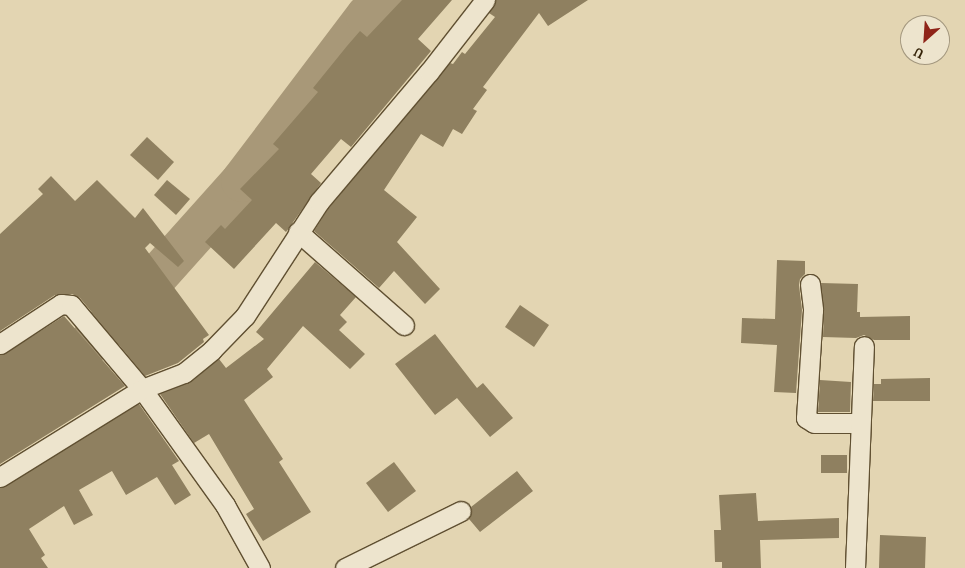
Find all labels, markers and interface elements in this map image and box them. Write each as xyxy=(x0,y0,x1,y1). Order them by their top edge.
north arrow xyxy=(900,15,950,65)
text: U xyxy=(910,42,927,64)

